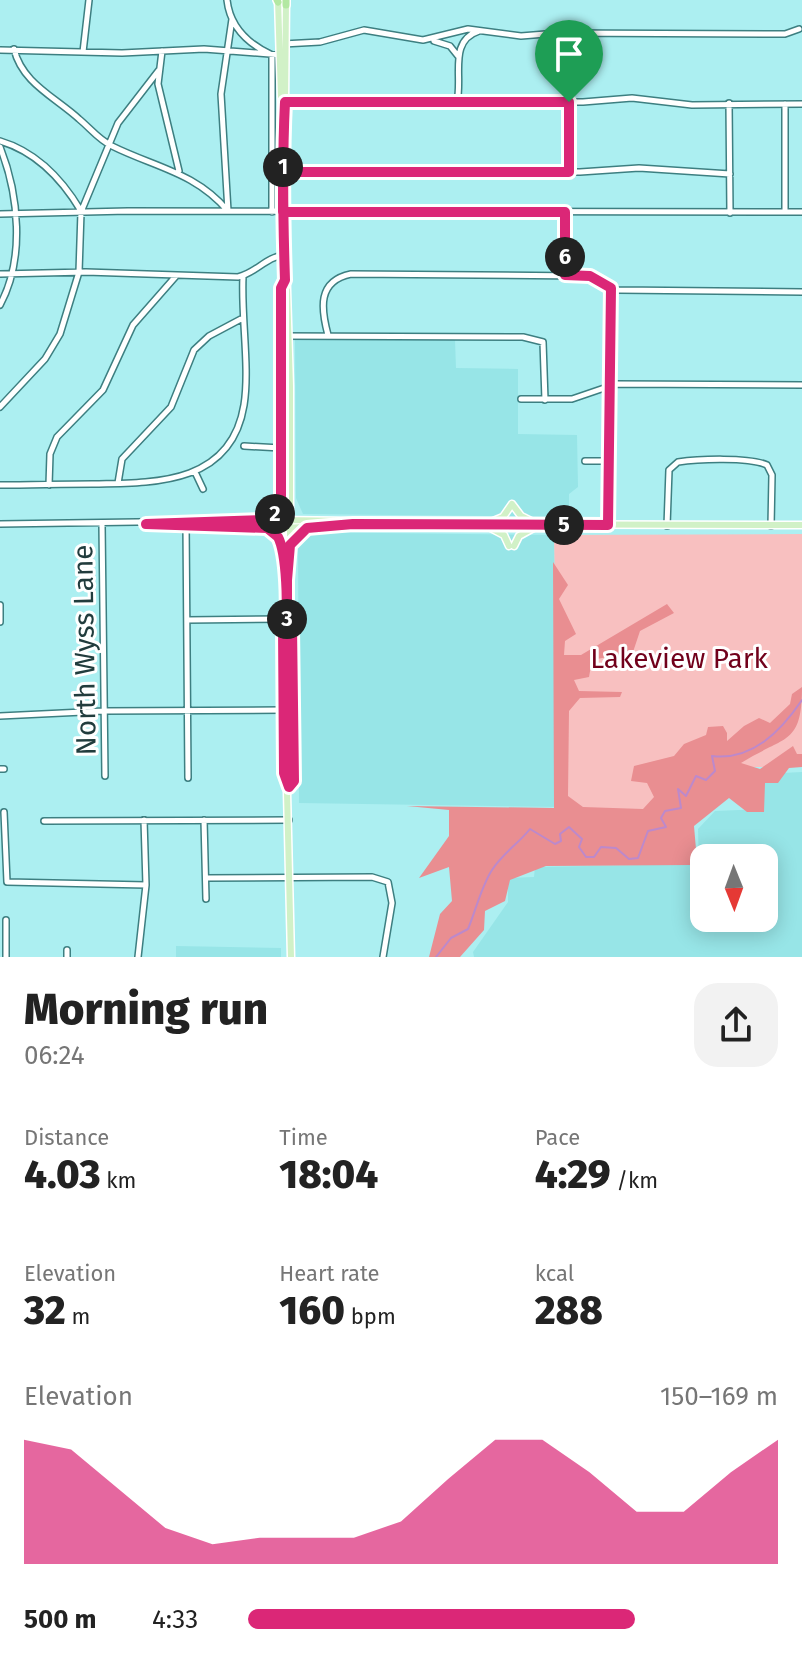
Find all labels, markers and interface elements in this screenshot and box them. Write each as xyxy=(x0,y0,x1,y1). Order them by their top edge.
pin xyxy=(535,20,603,102)
icon: arrive xyxy=(547,32,591,76)
pin: 1 xyxy=(263,147,303,187)
text: 1 xyxy=(278,153,288,180)
pin: 6 xyxy=(545,237,585,277)
text: 6 xyxy=(559,243,571,270)
pin: 2 xyxy=(255,494,295,534)
text: 2 xyxy=(269,500,281,527)
pin: 5 xyxy=(544,505,584,545)
text: 5 xyxy=(558,511,570,538)
street label: North Wyss Lane xyxy=(66,544,103,756)
pin: 3 xyxy=(267,599,307,639)
text: 3 xyxy=(281,605,293,632)
park label: Lakeview Park xyxy=(590,642,768,675)
north arrow xyxy=(690,844,778,932)
map controls xyxy=(690,844,778,932)
text: Morning run xyxy=(24,983,268,1036)
button: share xyxy=(694,983,778,1067)
text: 06:24 xyxy=(24,1040,85,1071)
text: Distance xyxy=(24,1124,109,1151)
text: Time xyxy=(279,1124,328,1151)
text: Pace xyxy=(535,1124,580,1151)
text: 4.03 xyxy=(24,1151,100,1199)
text: 18:04 xyxy=(279,1151,378,1199)
text: 4:29 xyxy=(535,1151,611,1199)
text: km xyxy=(100,1167,136,1194)
text: /km xyxy=(611,1167,658,1194)
text: Elevation xyxy=(24,1260,116,1287)
text: Heart rate xyxy=(279,1260,380,1287)
text: kcal xyxy=(535,1260,574,1287)
text: 32 xyxy=(24,1287,66,1335)
text: 160 xyxy=(279,1287,345,1335)
text: 288 xyxy=(535,1287,603,1335)
text: m xyxy=(66,1303,90,1330)
text: bpm xyxy=(345,1303,396,1330)
text: Elevation xyxy=(24,1381,133,1412)
text: 150–169 m xyxy=(660,1381,778,1412)
text: 500 m xyxy=(24,1604,97,1635)
text: 4:33 xyxy=(152,1604,198,1635)

